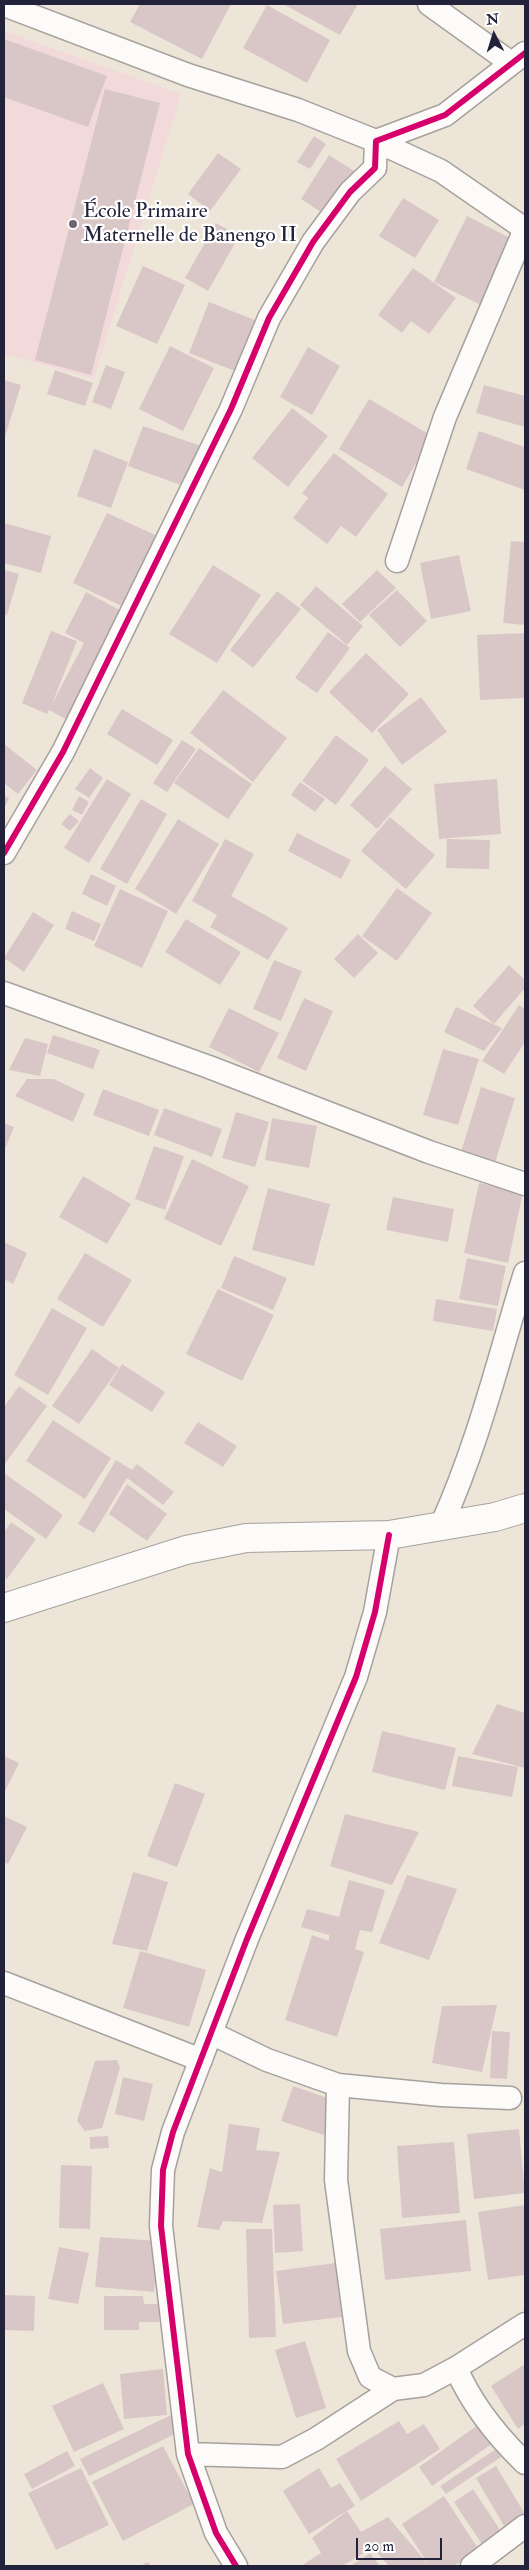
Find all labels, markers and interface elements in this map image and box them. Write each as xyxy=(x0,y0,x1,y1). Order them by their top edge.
north arrow xyxy=(469,10,519,60)
text: N xyxy=(486,11,500,29)
place label: École Primaire Maternelle de Banengo II xyxy=(83,199,297,249)
marker: École Primaire Maternelle de Banengo II xyxy=(67,218,79,230)
scale bar xyxy=(359,2528,445,2560)
text: 20 m xyxy=(364,2537,394,2556)

